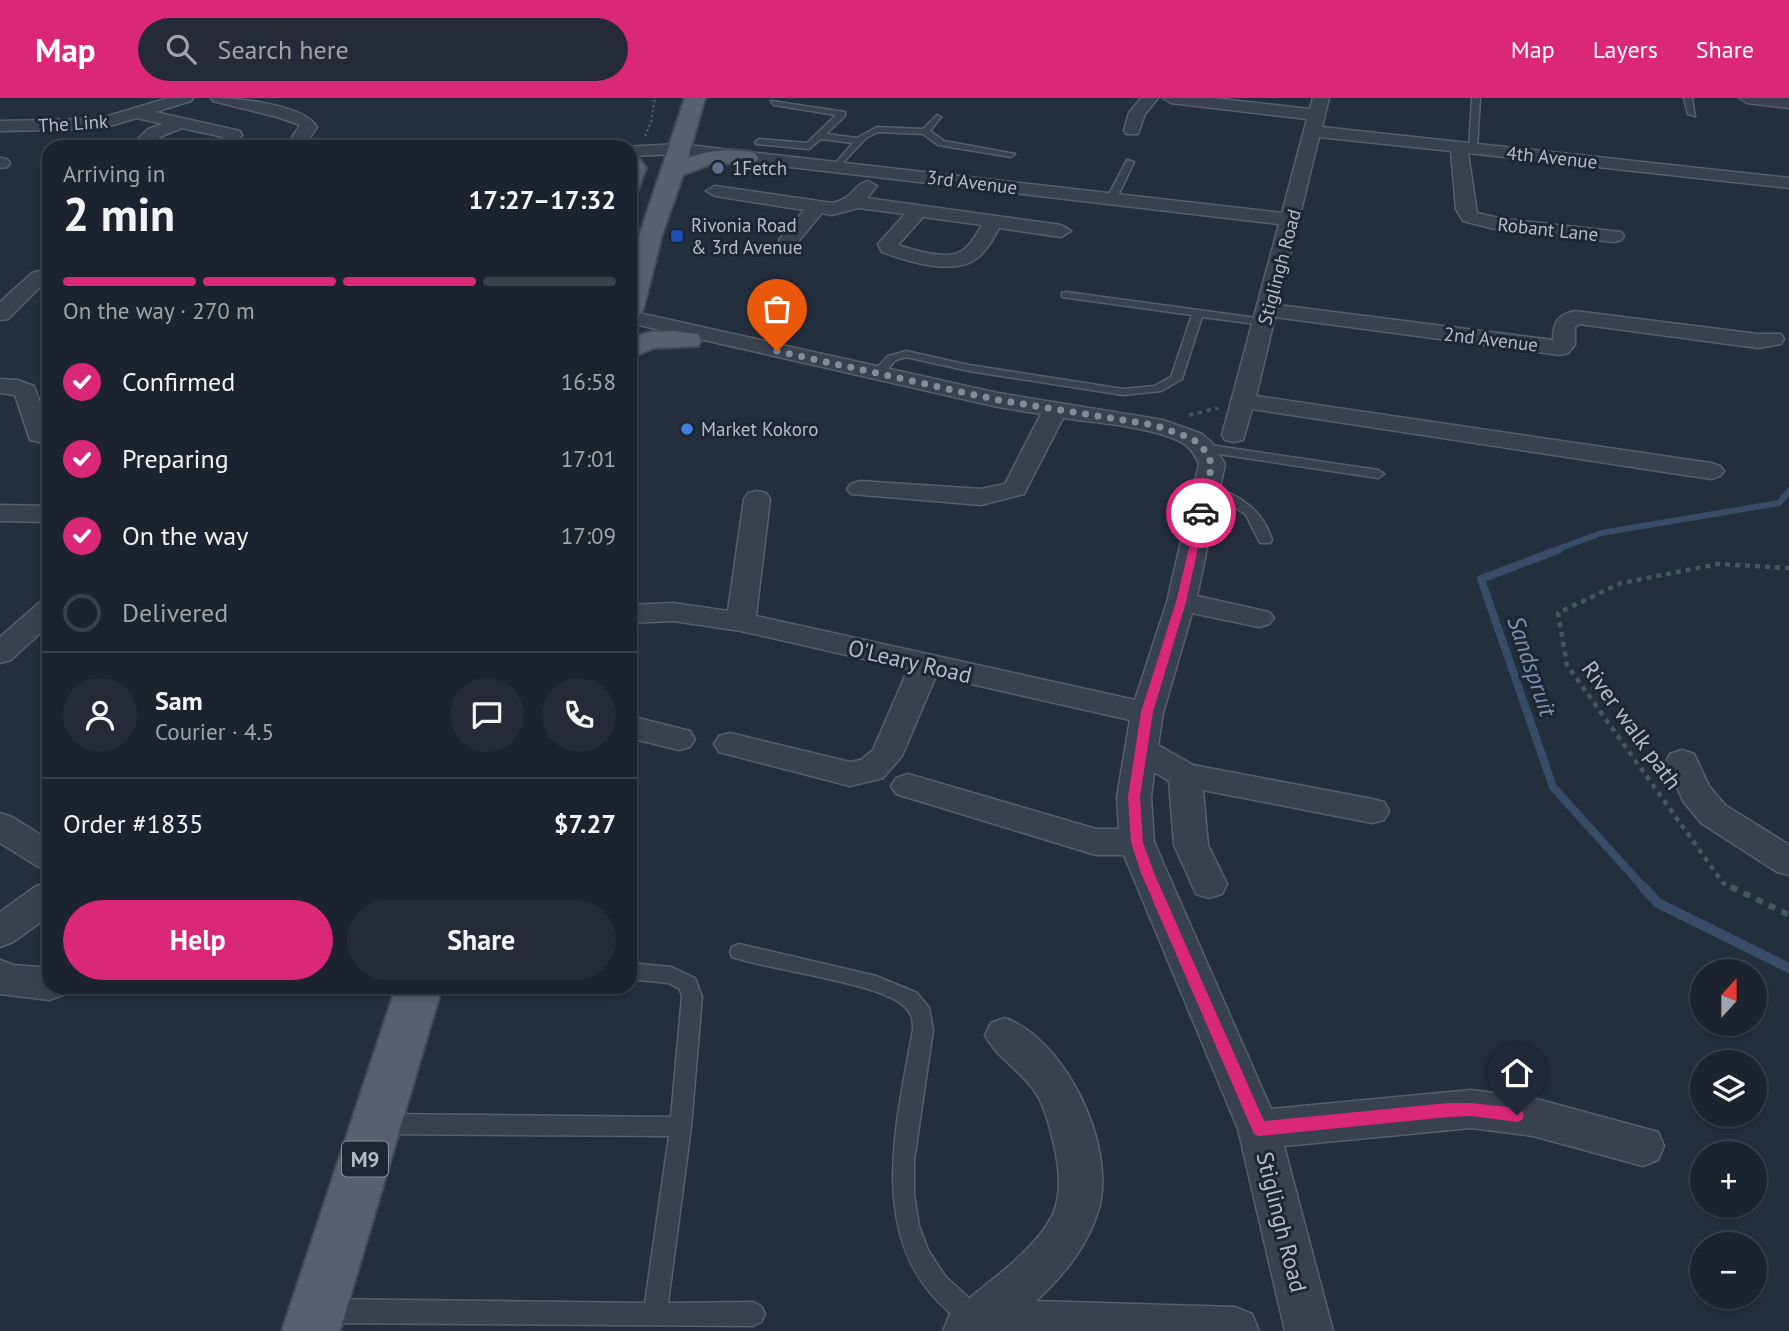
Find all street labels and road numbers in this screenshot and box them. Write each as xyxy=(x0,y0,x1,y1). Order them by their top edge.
street label: The Link xyxy=(37,109,109,137)
street label: 4th Avenue xyxy=(1505,140,1599,174)
street label: 3rd Avenue xyxy=(925,165,1019,199)
street label: Stiglingh Road xyxy=(1252,207,1306,327)
street label: Robant Lane xyxy=(1496,212,1600,246)
street label: 2nd Avenue xyxy=(1443,321,1539,357)
street label: O'Leary Road xyxy=(845,633,975,689)
street label: River walk path xyxy=(1576,655,1688,795)
road number: M9 xyxy=(342,1142,388,1176)
street label: Stiglingh Road xyxy=(1251,1149,1313,1295)

